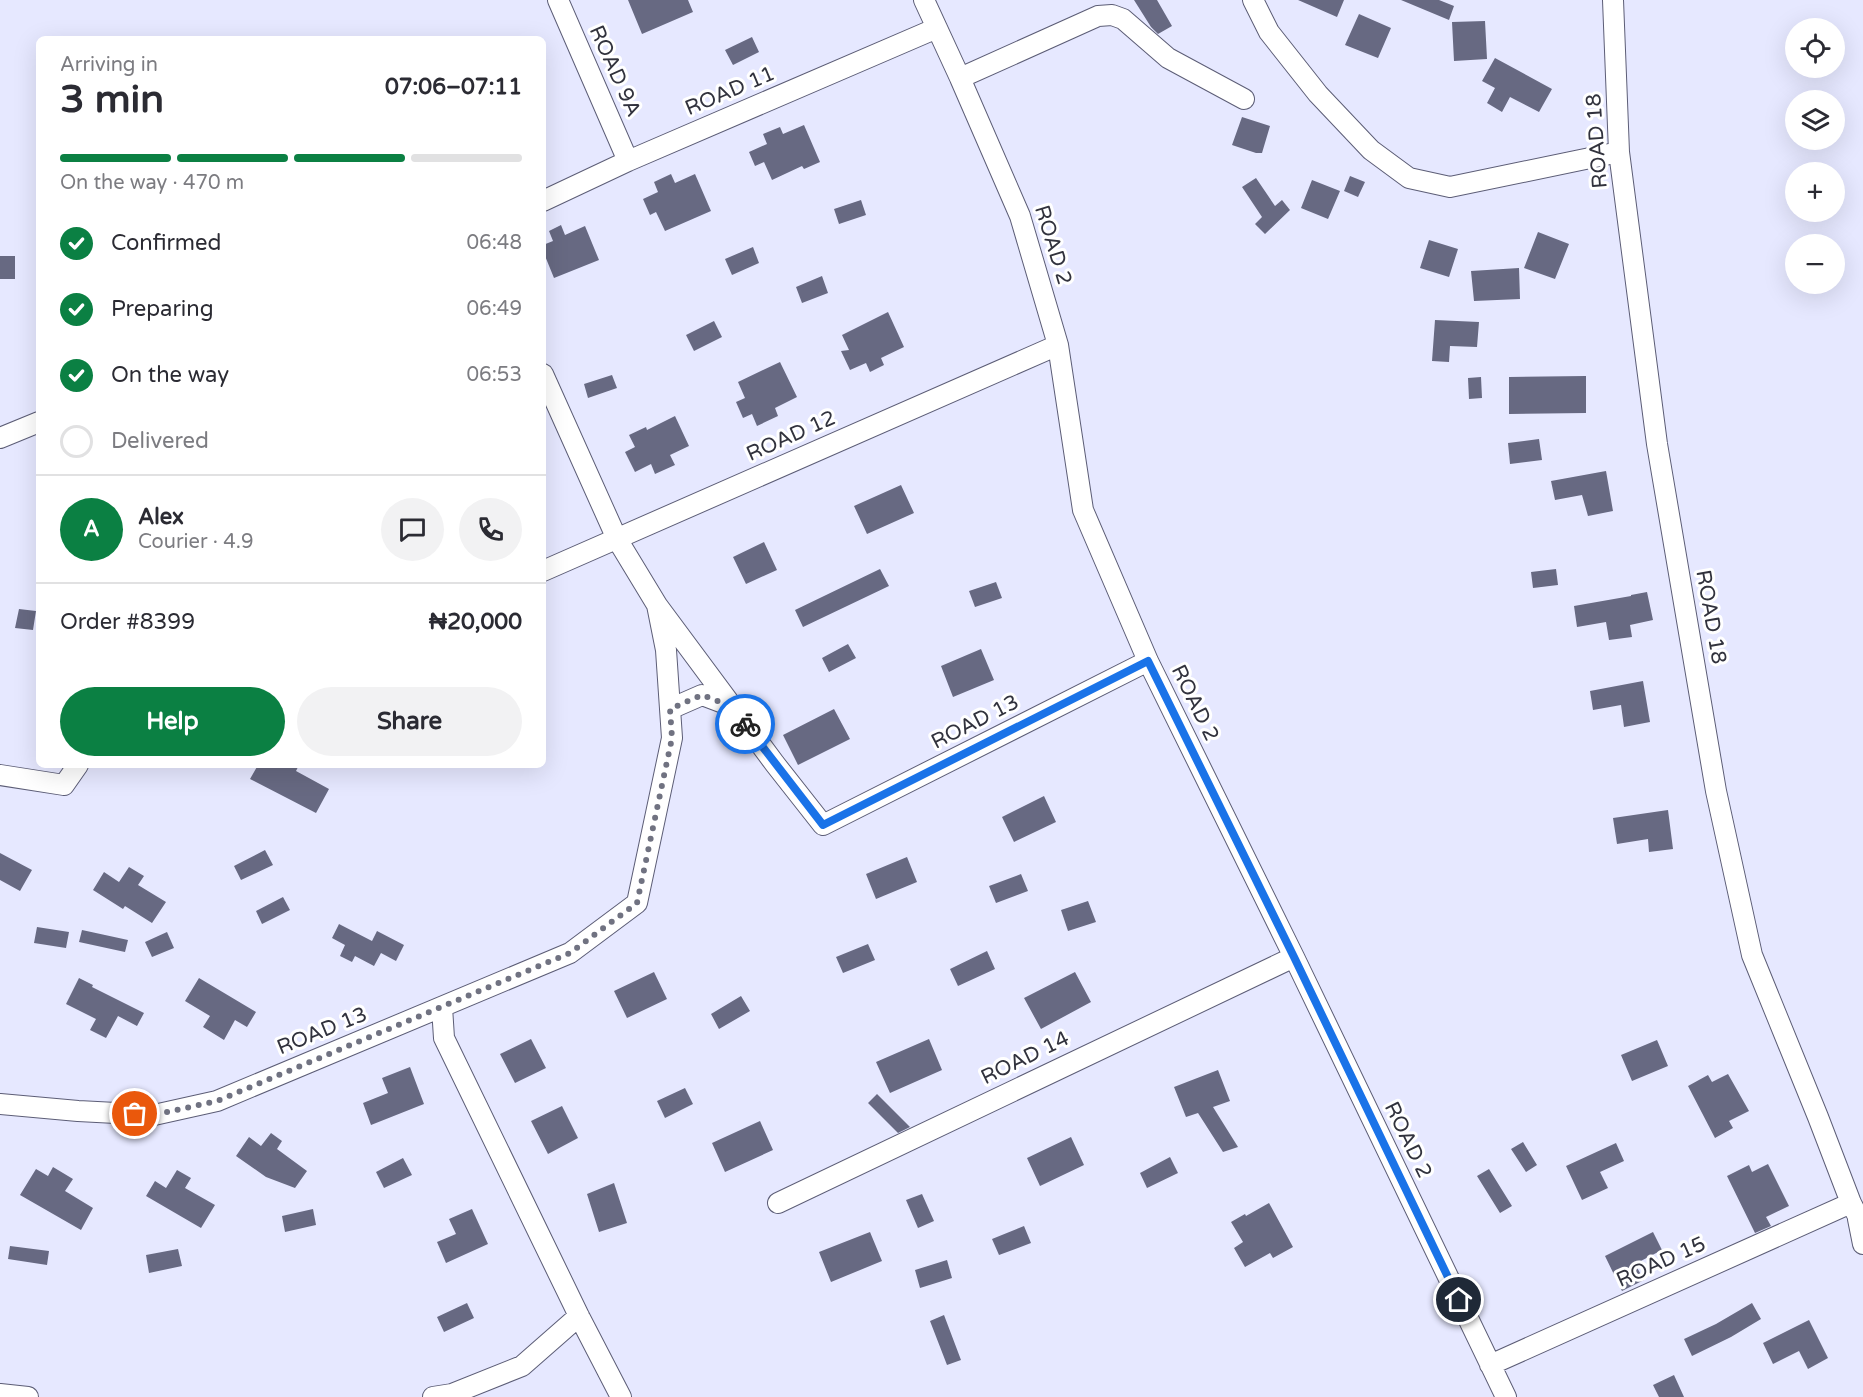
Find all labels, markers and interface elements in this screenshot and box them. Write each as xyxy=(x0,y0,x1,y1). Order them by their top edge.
map controls xyxy=(1785,18,1845,294)
button: locate xyxy=(1785,18,1845,78)
street label: ROAD 9A xyxy=(584,21,646,121)
text: Arriving in xyxy=(60,53,158,77)
street label: ROAD 11 xyxy=(681,61,779,121)
text: 07:06–07:11 xyxy=(385,74,522,100)
text: 3 min xyxy=(60,76,164,123)
button: layers xyxy=(1785,90,1845,150)
street label: ROAD 18 xyxy=(1581,93,1613,189)
button: + xyxy=(1785,162,1845,222)
text: On the way · 470 m xyxy=(60,171,244,195)
street label: ROAD 2 xyxy=(1029,202,1077,288)
icon: check xyxy=(60,227,93,260)
text: Confirmed xyxy=(111,230,221,256)
text: 06:48 xyxy=(467,231,522,255)
button: − xyxy=(1785,234,1845,294)
icon: check xyxy=(60,293,93,326)
text: Preparing xyxy=(111,296,214,322)
text: 06:49 xyxy=(467,297,522,321)
icon: check xyxy=(60,359,93,392)
text: On the way xyxy=(111,362,229,388)
text: 06:53 xyxy=(467,363,522,387)
street label: ROAD 12 xyxy=(743,405,839,467)
text: Delivered xyxy=(111,428,209,454)
button: chat xyxy=(381,498,444,561)
button: phone xyxy=(459,498,522,561)
text: Alex xyxy=(138,504,184,530)
text: A xyxy=(83,516,100,542)
text: Courier · 4.9 xyxy=(138,530,253,554)
street label: ROAD 18 xyxy=(1690,568,1732,666)
text: Order #8399 xyxy=(60,609,195,635)
text: ₦20,000 xyxy=(429,609,522,635)
street label: ROAD 2 xyxy=(1166,661,1224,745)
button: Help xyxy=(60,687,285,756)
button: Share xyxy=(297,687,522,756)
street label: ROAD 13 xyxy=(927,689,1023,755)
courier xyxy=(715,694,775,754)
icon: bike xyxy=(729,708,762,741)
street label: ROAD 13 xyxy=(273,1002,371,1060)
street label: ROAD 14 xyxy=(977,1026,1073,1090)
pin xyxy=(109,1088,160,1139)
icon: bag xyxy=(118,1097,151,1130)
street label: ROAD 2 xyxy=(1379,1098,1437,1182)
street label: ROAD 15 xyxy=(1613,1231,1709,1293)
pin xyxy=(1433,1274,1484,1325)
icon: home xyxy=(1442,1283,1475,1316)

